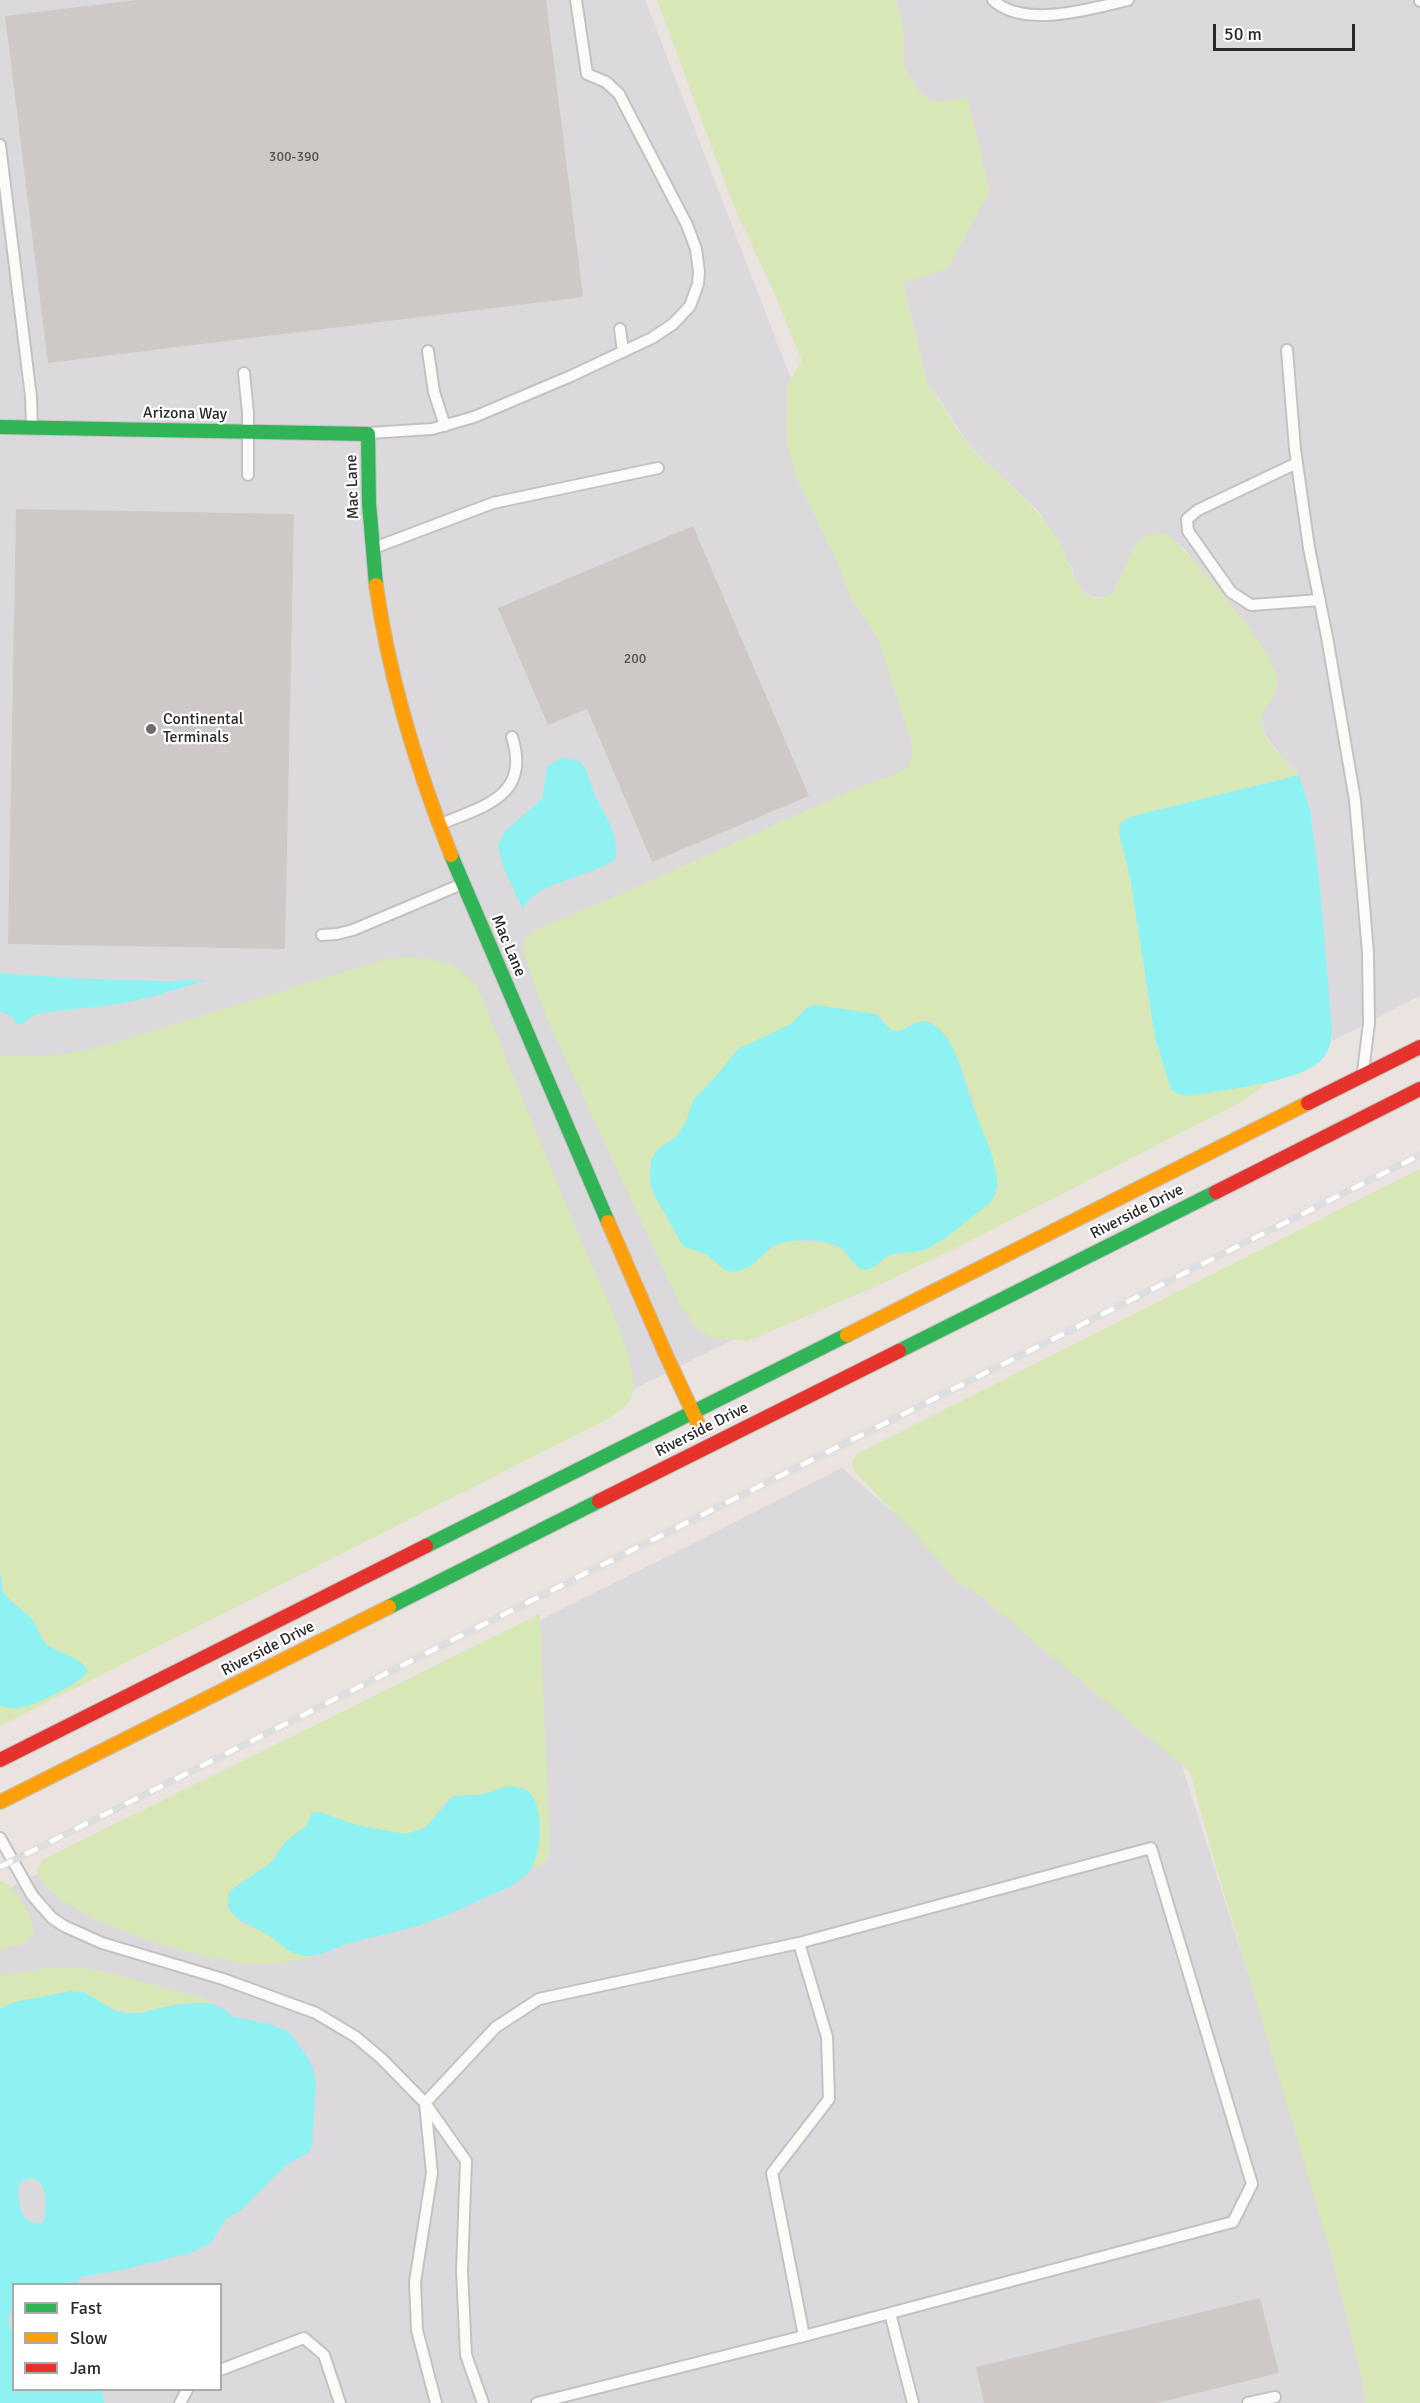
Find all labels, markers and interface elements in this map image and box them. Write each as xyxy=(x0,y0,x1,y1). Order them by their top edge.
scale bar xyxy=(1216,12,1358,50)
text: 50 m xyxy=(1224,23,1262,45)
house number: 300-390 xyxy=(269,149,319,165)
street label: Arizona Way xyxy=(143,404,227,424)
street label: Mac Lane xyxy=(342,454,364,520)
house number: 200 xyxy=(624,651,646,667)
place label: Continental Terminals xyxy=(163,710,244,748)
marker: Continental Terminals xyxy=(144,722,158,736)
street label: Mac Lane xyxy=(486,912,530,980)
street label: Riverside Drive xyxy=(1087,1180,1187,1244)
street label: Riverside Drive xyxy=(652,1398,752,1462)
street label: Riverside Drive xyxy=(218,1617,318,1681)
legend xyxy=(12,2283,222,2391)
text: Fast xyxy=(70,2297,102,2319)
text: Slow xyxy=(70,2327,107,2349)
text: Jam xyxy=(70,2357,101,2379)

